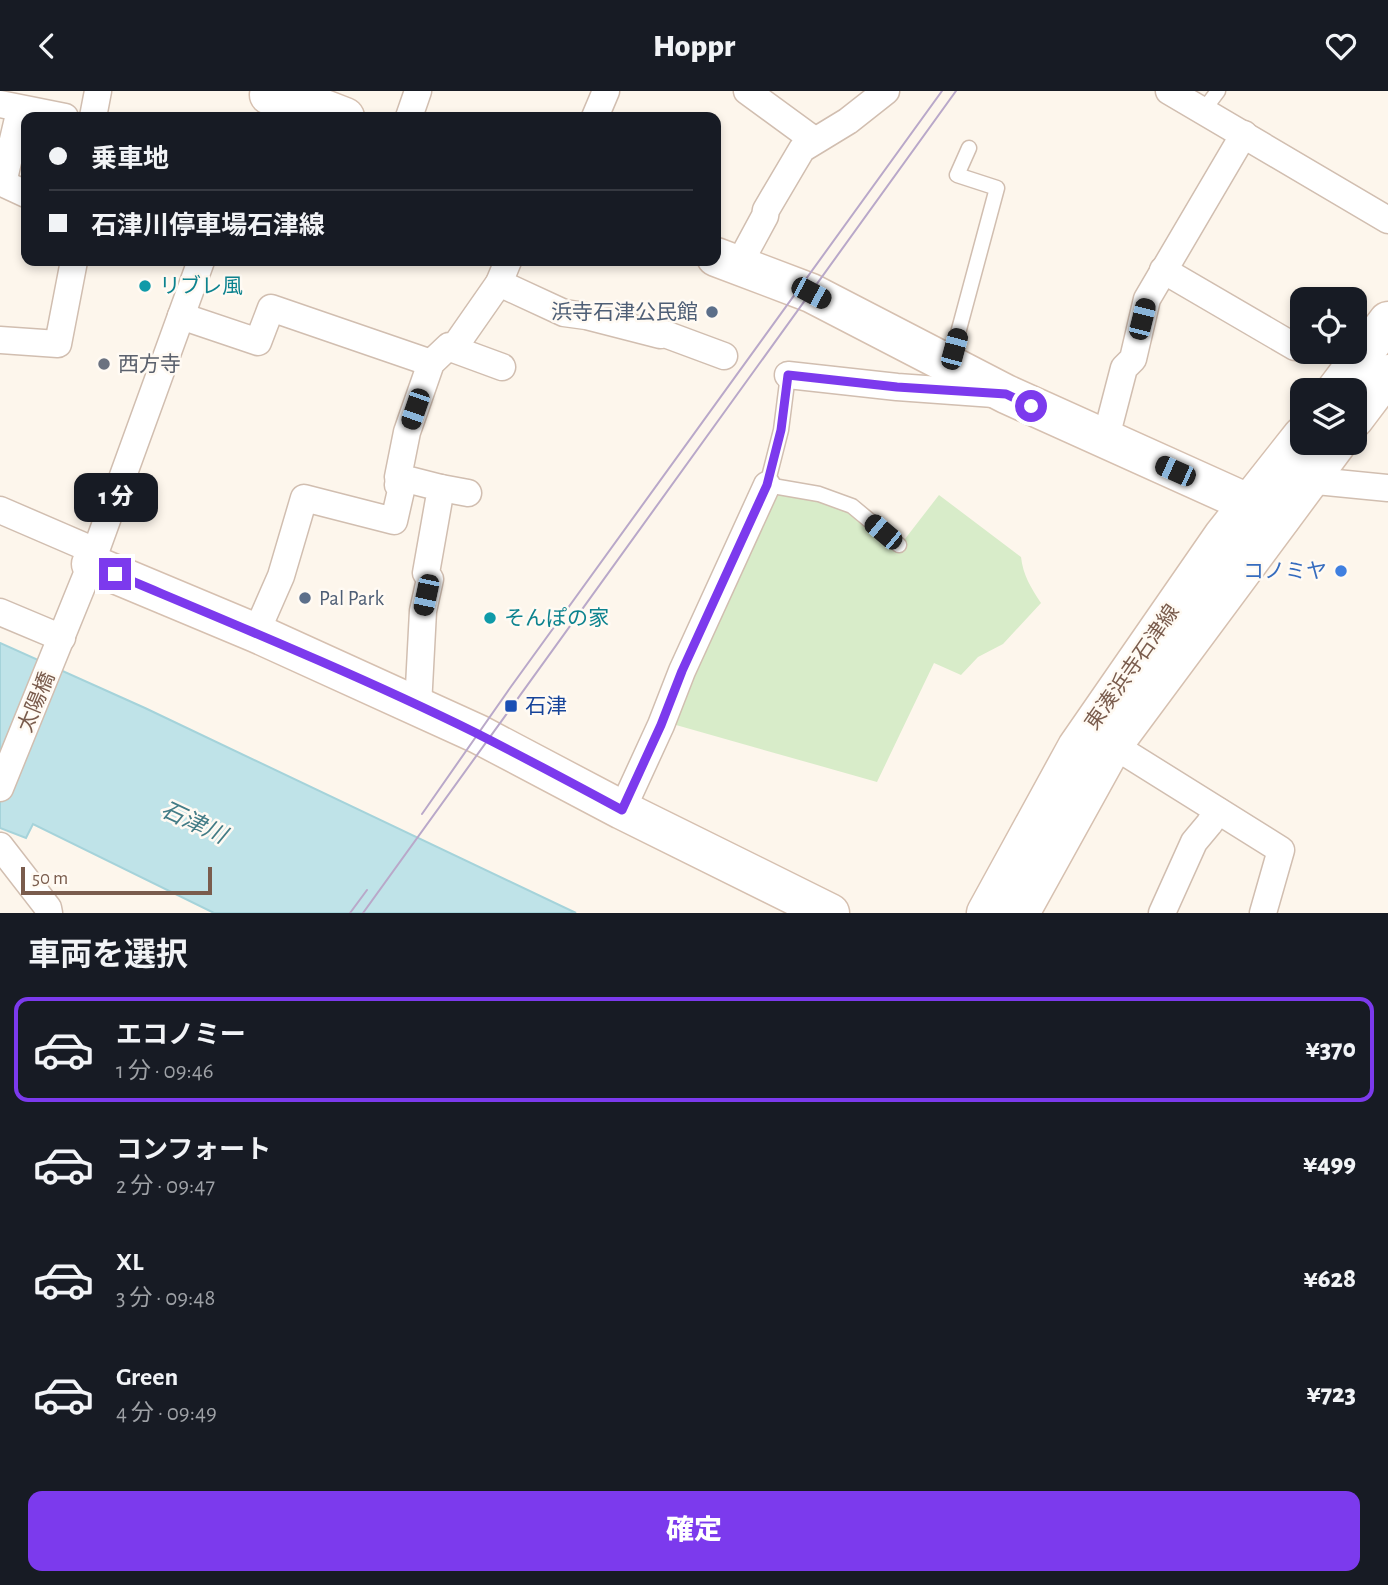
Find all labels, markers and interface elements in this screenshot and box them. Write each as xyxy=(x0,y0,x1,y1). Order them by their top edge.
icon: back xyxy=(28,27,66,65)
icon: heart xyxy=(1322,27,1360,65)
text: Hoppr xyxy=(653,30,735,62)
text: 乗車地 xyxy=(91,146,169,172)
text: 石津川停車場石津線 xyxy=(91,213,325,239)
place label: リブレ風 xyxy=(159,274,243,297)
car xyxy=(788,274,835,312)
marker: リブレ風 xyxy=(137,278,153,294)
map controls xyxy=(1290,287,1367,455)
button: locate xyxy=(1290,287,1367,364)
car xyxy=(1127,296,1158,342)
place label: 浜寺石津公民館 xyxy=(551,301,698,323)
marker: 浜寺石津公民館 xyxy=(704,304,720,320)
car xyxy=(939,326,970,372)
place label: 西方寺 xyxy=(118,353,181,375)
marker: 西方寺 xyxy=(96,356,112,372)
button: layers xyxy=(1290,378,1367,455)
car xyxy=(399,386,432,432)
route start xyxy=(1015,390,1047,422)
car xyxy=(1152,453,1199,489)
callout: 1 分 xyxy=(73,473,157,521)
text: 1 分 xyxy=(99,486,133,509)
car xyxy=(861,510,906,554)
route end xyxy=(99,558,131,590)
place label: コノミヤ xyxy=(1243,561,1327,582)
marker: コノミヤ xyxy=(1333,563,1349,579)
car xyxy=(412,572,441,618)
place label: Pal Park xyxy=(319,588,384,609)
marker: Pal Park xyxy=(297,590,313,606)
street label: 東湊浜寺石津線 xyxy=(1081,600,1183,734)
place label: そんぽの家 xyxy=(504,606,609,629)
marker: そんぽの家 xyxy=(482,610,498,626)
street label: 太陽橋 xyxy=(14,669,58,735)
place label: 石津 xyxy=(525,695,567,717)
marker: 石津 xyxy=(503,698,519,714)
water label: 石津川 xyxy=(157,797,233,850)
scale bar xyxy=(21,864,212,896)
text: 50 m xyxy=(32,869,68,888)
text: 車両を選択 xyxy=(28,939,188,971)
icon: car xyxy=(32,1018,95,1081)
text: エコノミー xyxy=(116,1022,246,1048)
text: ¥370 xyxy=(1305,1036,1356,1062)
text: 1 分 · 09:46 xyxy=(116,1060,214,1083)
icon: car xyxy=(32,1133,95,1196)
text: コンフォート xyxy=(116,1137,271,1163)
text: ¥499 xyxy=(1303,1151,1356,1177)
text: 2 分 · 09:47 xyxy=(116,1175,215,1198)
icon: car xyxy=(32,1248,95,1311)
text: XL xyxy=(116,1249,143,1275)
text: ¥628 xyxy=(1304,1266,1356,1292)
text: 3 分 · 09:48 xyxy=(116,1287,215,1310)
icon: car xyxy=(32,1363,95,1426)
text: Green xyxy=(116,1364,178,1390)
text: ¥723 xyxy=(1306,1381,1356,1407)
text: 4 分 · 09:49 xyxy=(116,1402,217,1425)
button: 確定 xyxy=(28,1491,1360,1571)

